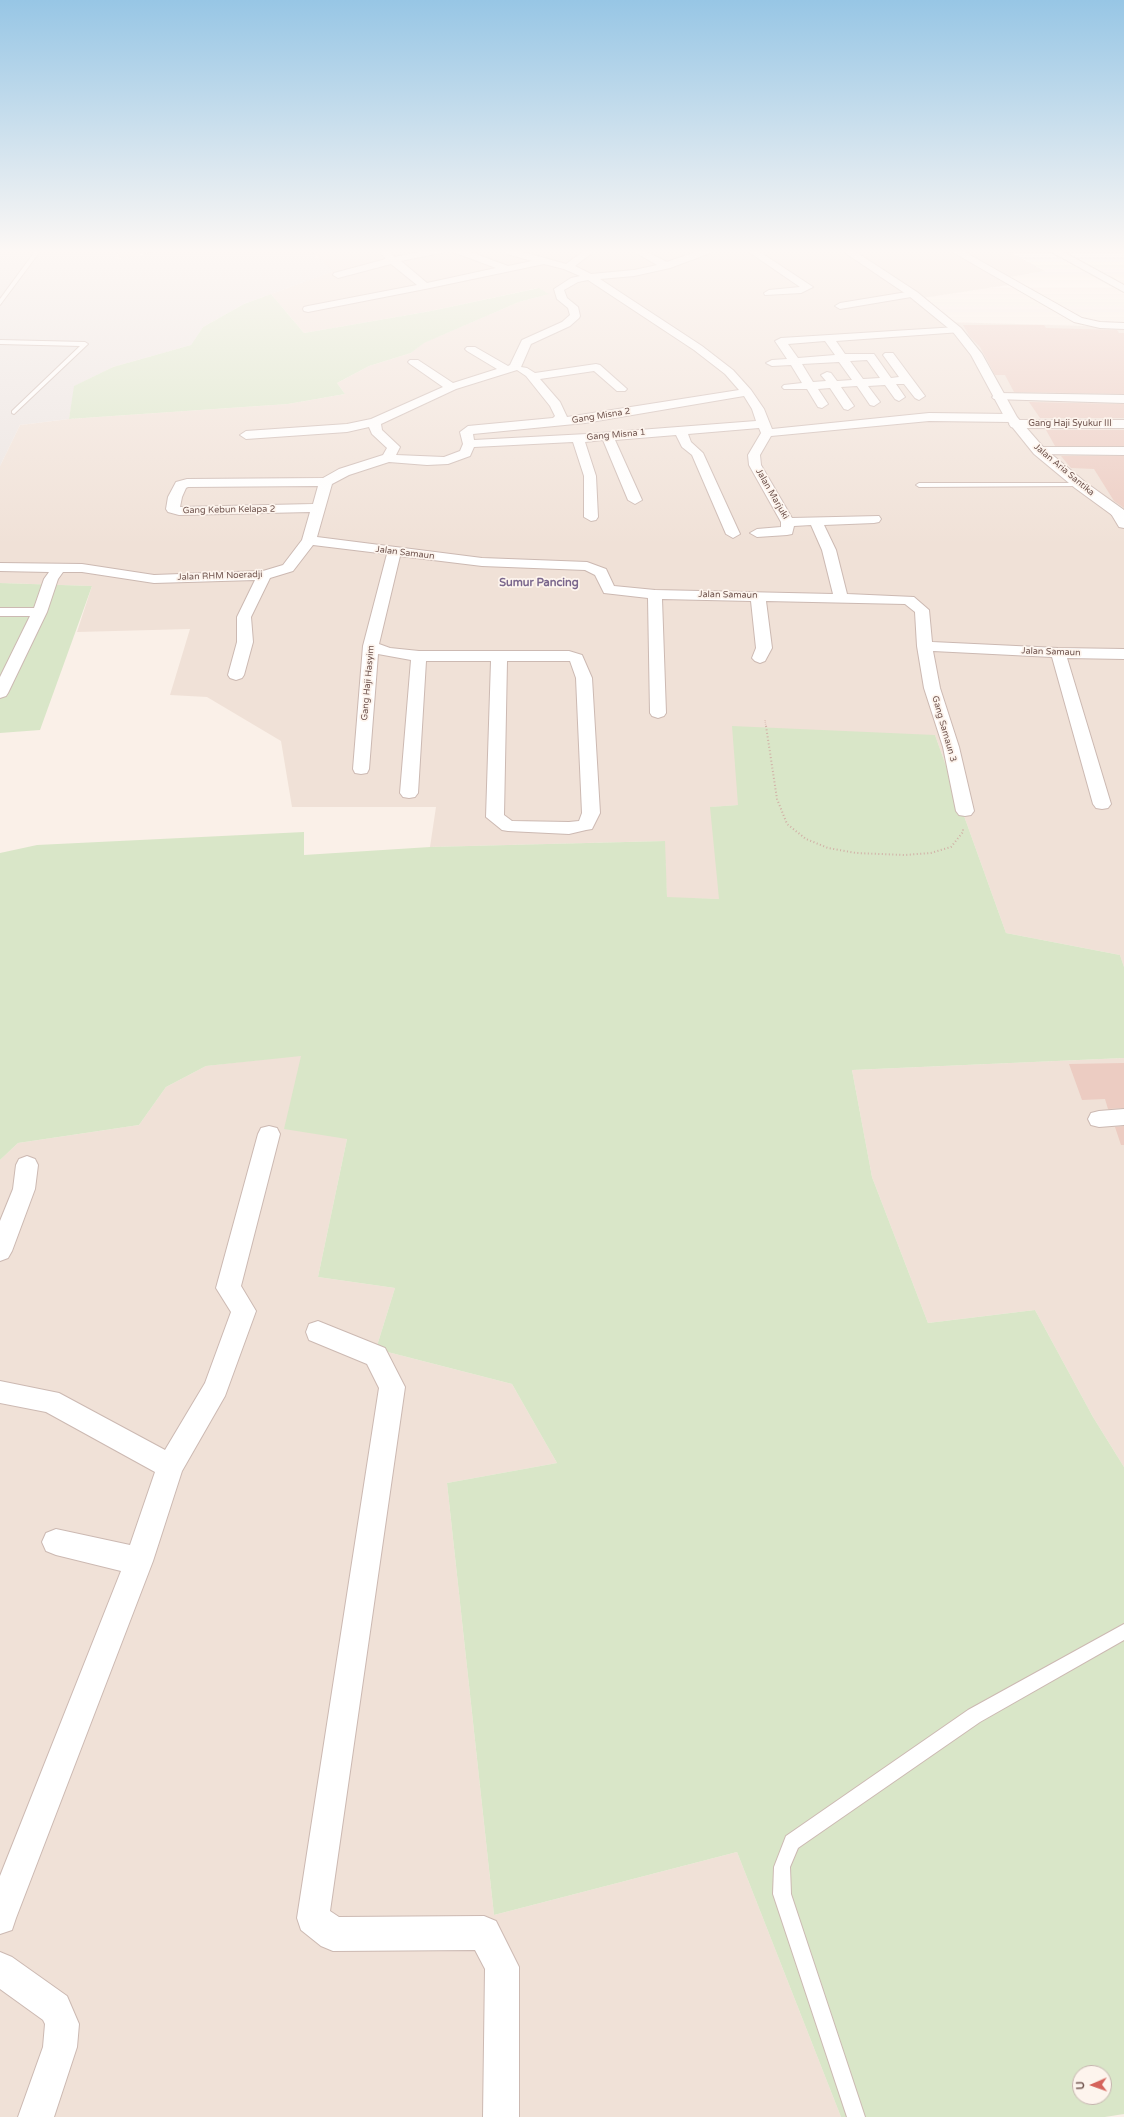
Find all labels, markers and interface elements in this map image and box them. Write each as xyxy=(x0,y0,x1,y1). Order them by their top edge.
street label: Gang Misna 2 xyxy=(571,406,631,426)
street label: Gang Haji Syukur III xyxy=(1028,419,1112,429)
street label: Gang Misna 1 xyxy=(586,427,646,443)
street label: Jalan Aria Santika xyxy=(1032,442,1096,498)
street label: Jalan Marjuki xyxy=(753,467,791,521)
street label: Gang Kebun Kelapa 2 xyxy=(183,504,275,516)
street label: Jalan Samaun xyxy=(375,544,435,562)
street label: Jalan RHM Noeradji xyxy=(177,569,263,583)
district label: Sumur Pancing xyxy=(499,576,579,590)
street label: Jalan Samaun xyxy=(698,589,758,601)
street label: Gang Haji Hasyim xyxy=(359,645,377,721)
street label: Jalan Samaun xyxy=(1021,646,1081,658)
street label: Gang Samaun 3 xyxy=(929,695,959,763)
north arrow xyxy=(1072,2065,1112,2105)
text: U xyxy=(1074,2081,1087,2090)

